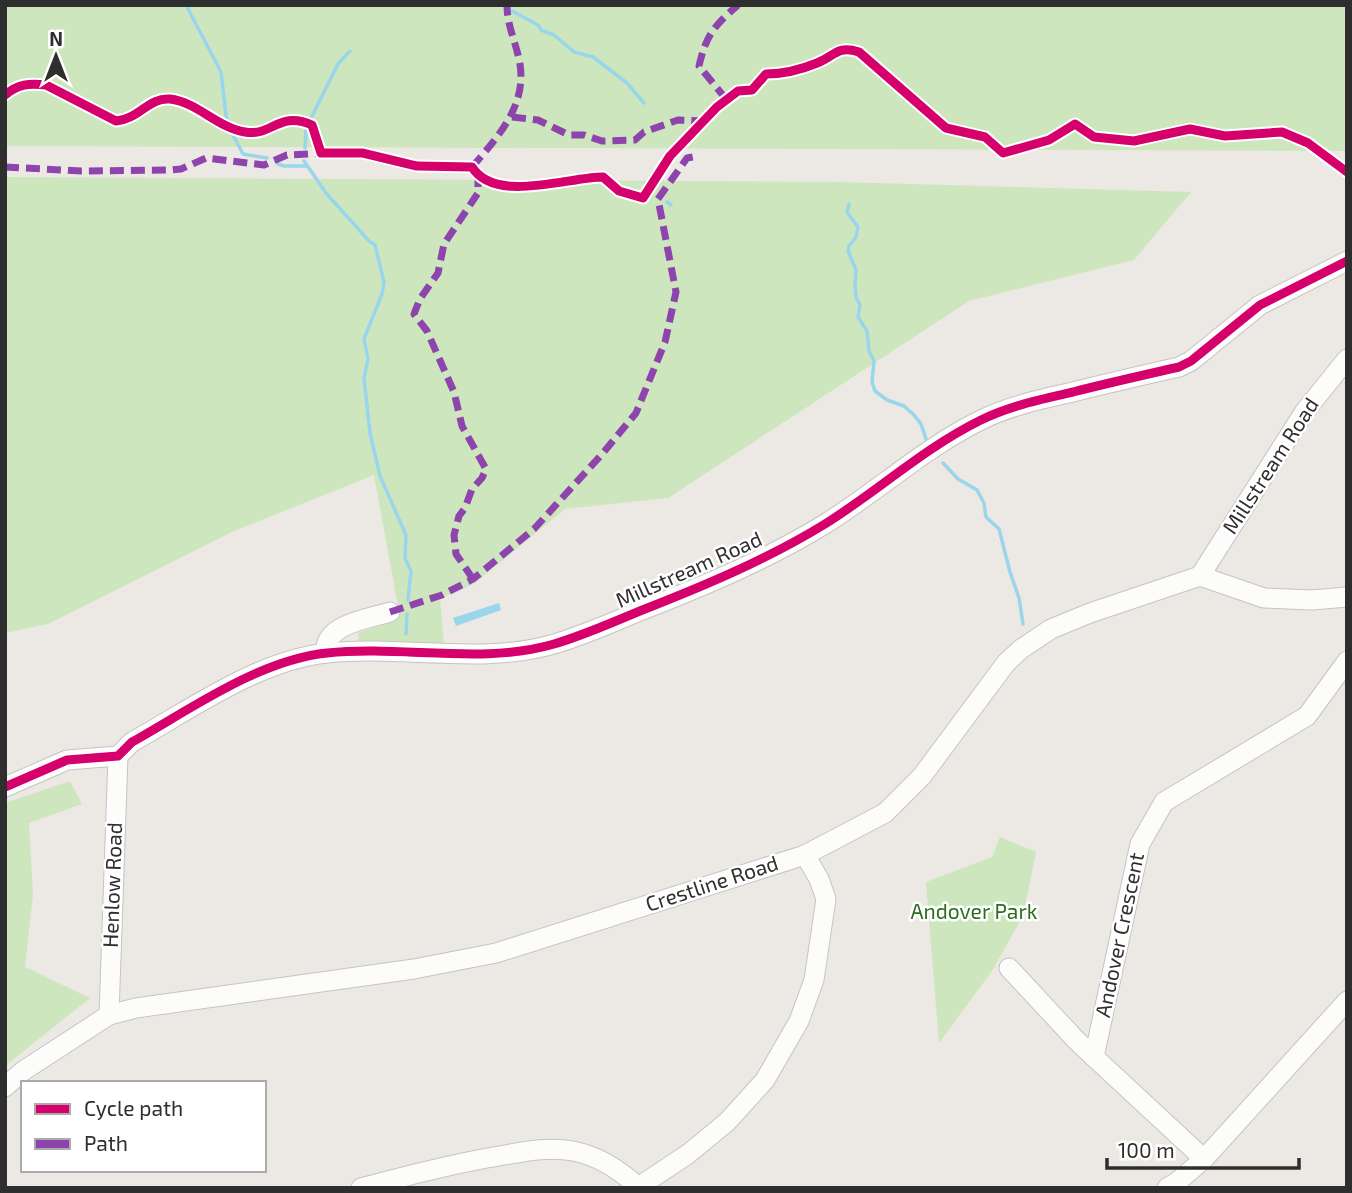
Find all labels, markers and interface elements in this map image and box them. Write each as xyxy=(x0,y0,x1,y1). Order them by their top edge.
north arrow xyxy=(21,21,91,91)
text: N xyxy=(49,27,63,50)
street label: Millstream Road xyxy=(1216,392,1323,538)
street label: Millstream Road xyxy=(612,525,765,612)
street label: Henlow Road xyxy=(97,822,126,948)
street label: Crestline Road xyxy=(642,849,781,916)
street label: Andover Crescent xyxy=(1089,850,1148,1019)
park label: Andover Park xyxy=(911,898,1038,923)
legend xyxy=(21,1081,266,1172)
text: Cycle path xyxy=(84,1095,183,1120)
scale bar xyxy=(1107,1126,1300,1170)
text: Path xyxy=(84,1130,128,1155)
text: 100 m xyxy=(1118,1137,1175,1162)

